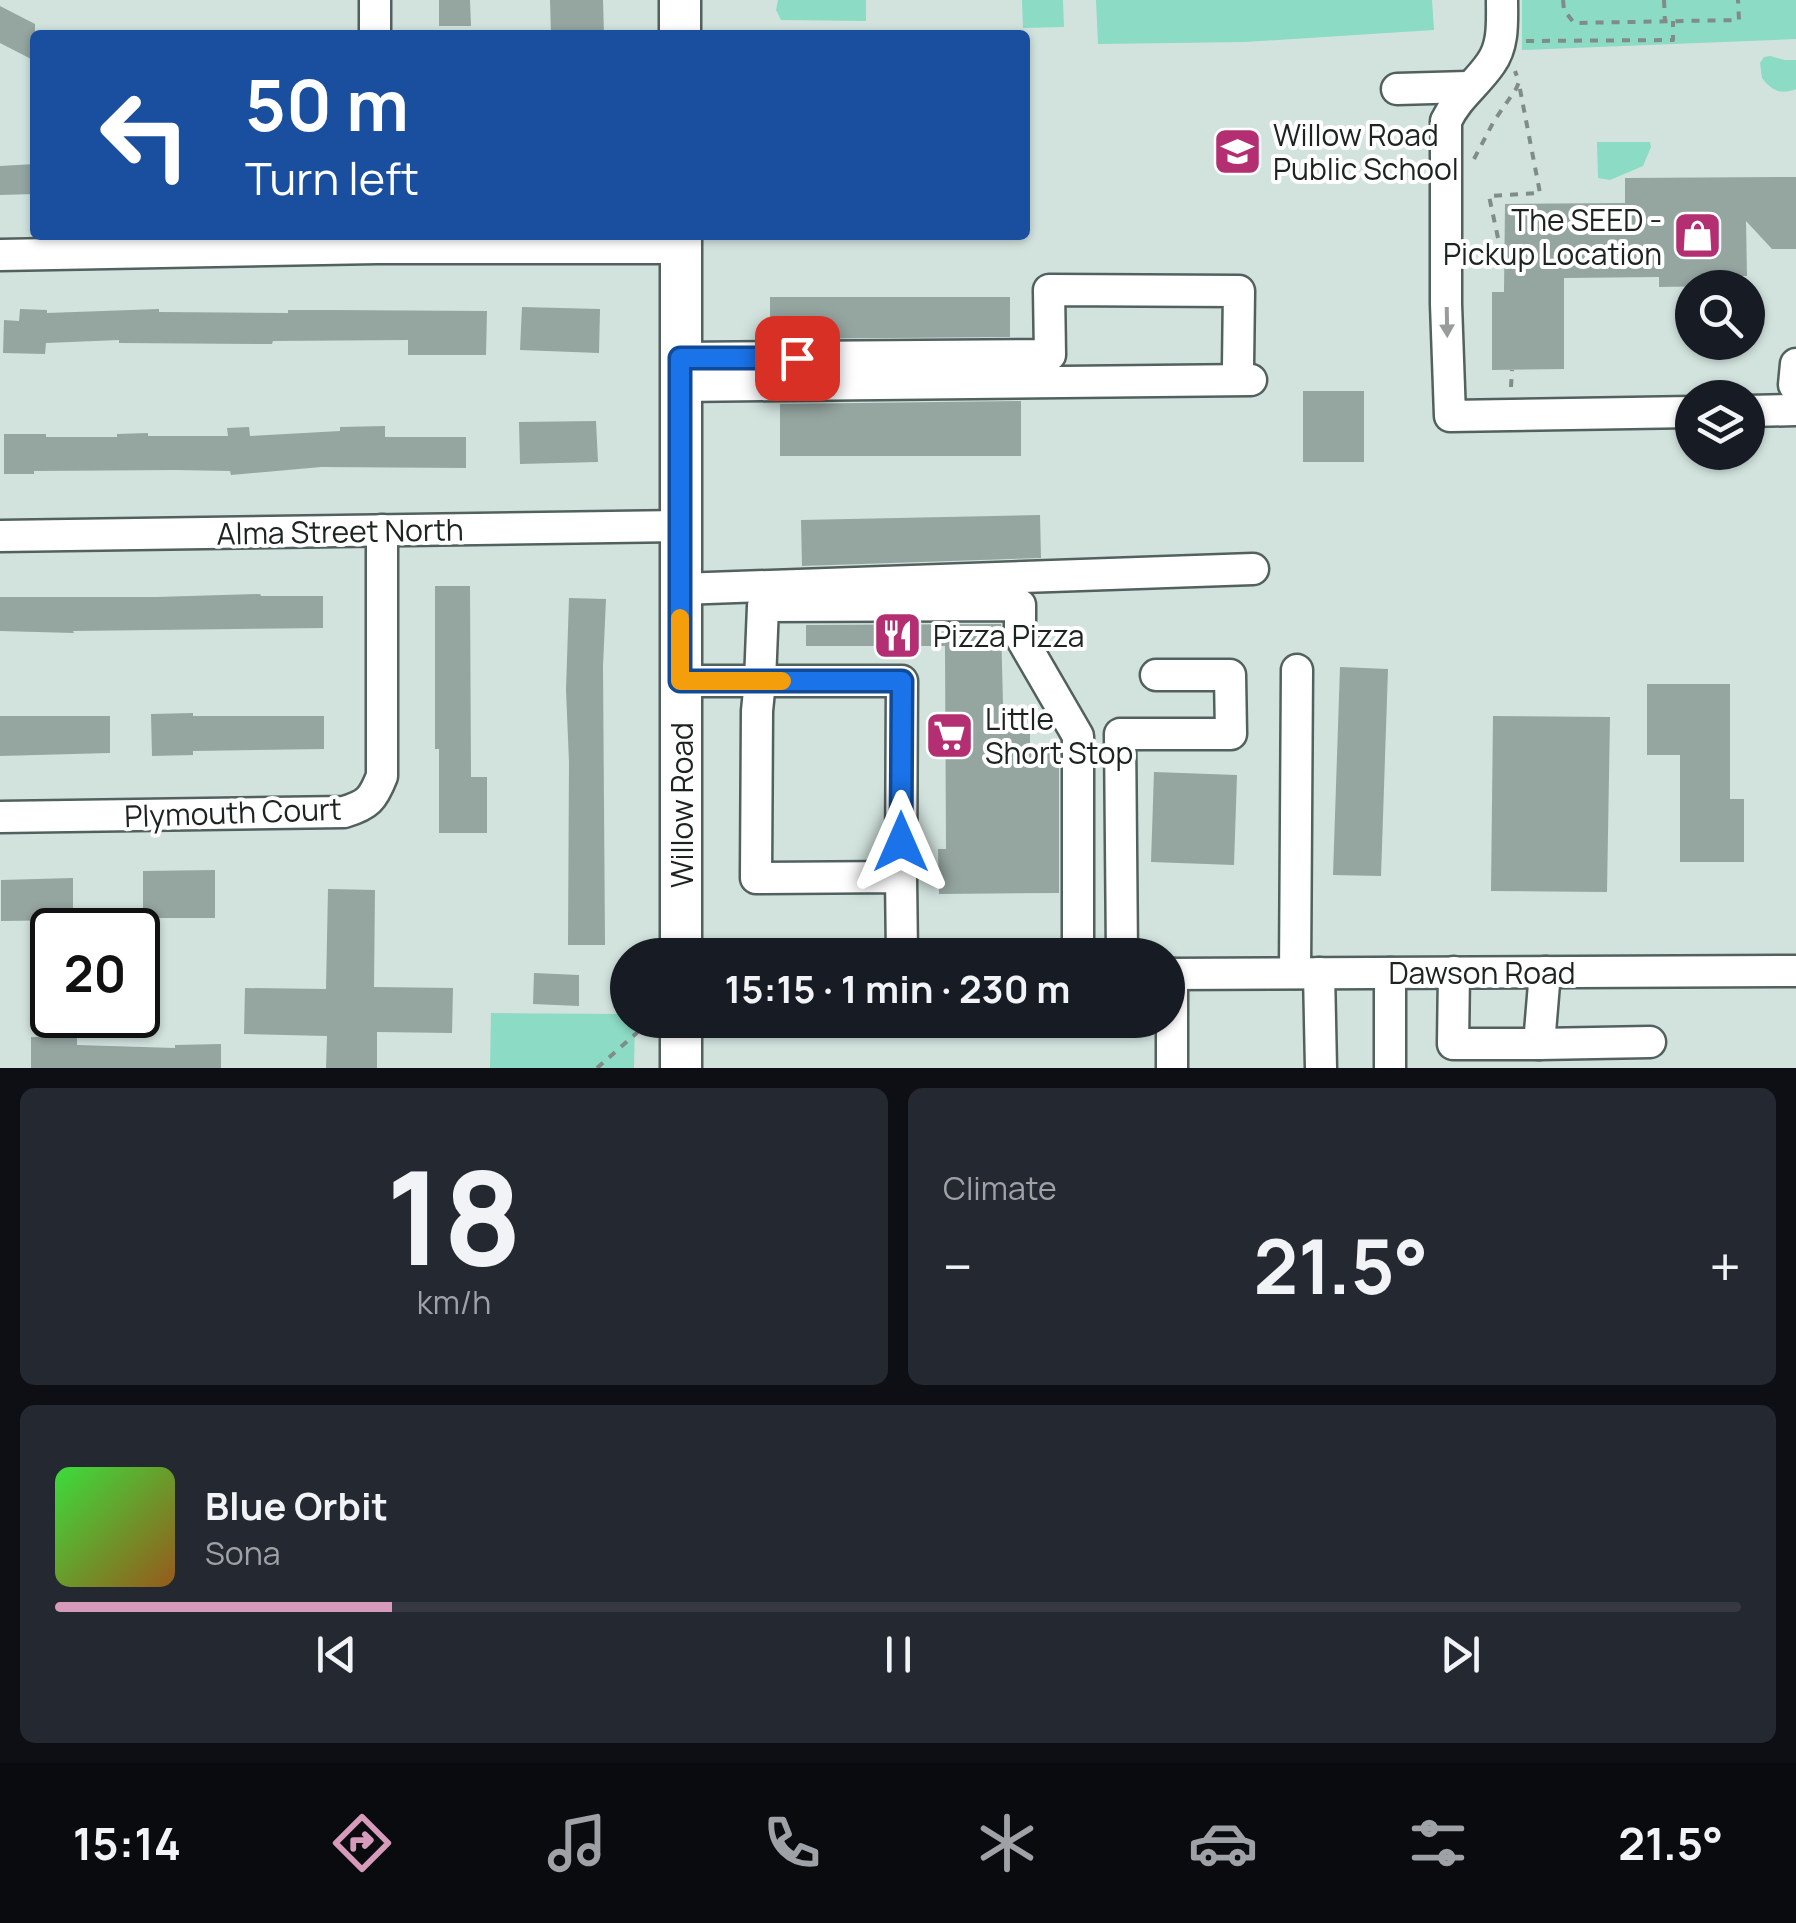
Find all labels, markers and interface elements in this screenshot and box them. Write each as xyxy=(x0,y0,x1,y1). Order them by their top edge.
text: 50 m xyxy=(245,56,409,152)
icon: left xyxy=(80,70,210,200)
place label: Willow Road Public School xyxy=(1273,114,1459,189)
school or university icon: Willow Road Public School xyxy=(1212,125,1264,177)
text: Turn left xyxy=(245,147,419,209)
place label: The SEED - Pickup Location xyxy=(1443,199,1662,274)
shop icon: The SEED - Pickup Location xyxy=(1671,210,1723,262)
map controls xyxy=(1675,270,1765,470)
button: search xyxy=(1675,270,1765,360)
one-way arrow xyxy=(1439,306,1455,338)
pin xyxy=(755,316,840,401)
icon: arrive xyxy=(770,331,825,386)
button: layers xyxy=(1675,380,1765,470)
street label: Alma Street North xyxy=(216,508,464,554)
restaurant icon: Pizza Pizza xyxy=(872,609,924,661)
place label: Pizza Pizza xyxy=(933,615,1084,656)
place label: Little Short Stop xyxy=(985,698,1133,773)
supermarket icon: Little Short Stop xyxy=(924,709,976,761)
street label: Willow Road xyxy=(661,722,702,888)
street label: Plymouth Court xyxy=(124,788,342,836)
position arrow xyxy=(849,790,953,894)
speed limit sign: 20 xyxy=(30,908,160,1038)
street label: Dawson Road xyxy=(1388,952,1576,993)
text: 15:15 · 1 min · 230 m xyxy=(725,962,1070,1014)
text: 18 xyxy=(386,1126,522,1304)
text: Climate xyxy=(943,1166,1057,1210)
text: 21.5° xyxy=(1254,1214,1428,1317)
text: − xyxy=(943,1228,973,1304)
text: + xyxy=(1709,1228,1741,1304)
text: km/h xyxy=(417,1280,491,1324)
text: Blue Orbit xyxy=(205,1479,388,1531)
text: Sona xyxy=(205,1531,280,1575)
icon: previous xyxy=(309,1627,364,1682)
icon: pause xyxy=(871,1627,926,1682)
icon: next xyxy=(1433,1627,1488,1682)
icon: directions xyxy=(327,1808,397,1878)
icon: music xyxy=(542,1808,612,1878)
icon: phone xyxy=(757,1808,827,1878)
icon: climate xyxy=(972,1808,1042,1878)
icon: car xyxy=(1188,1808,1258,1878)
icon: filters xyxy=(1403,1808,1473,1878)
text: 15:14 xyxy=(73,1812,181,1874)
text: 21.5° xyxy=(1618,1812,1723,1874)

